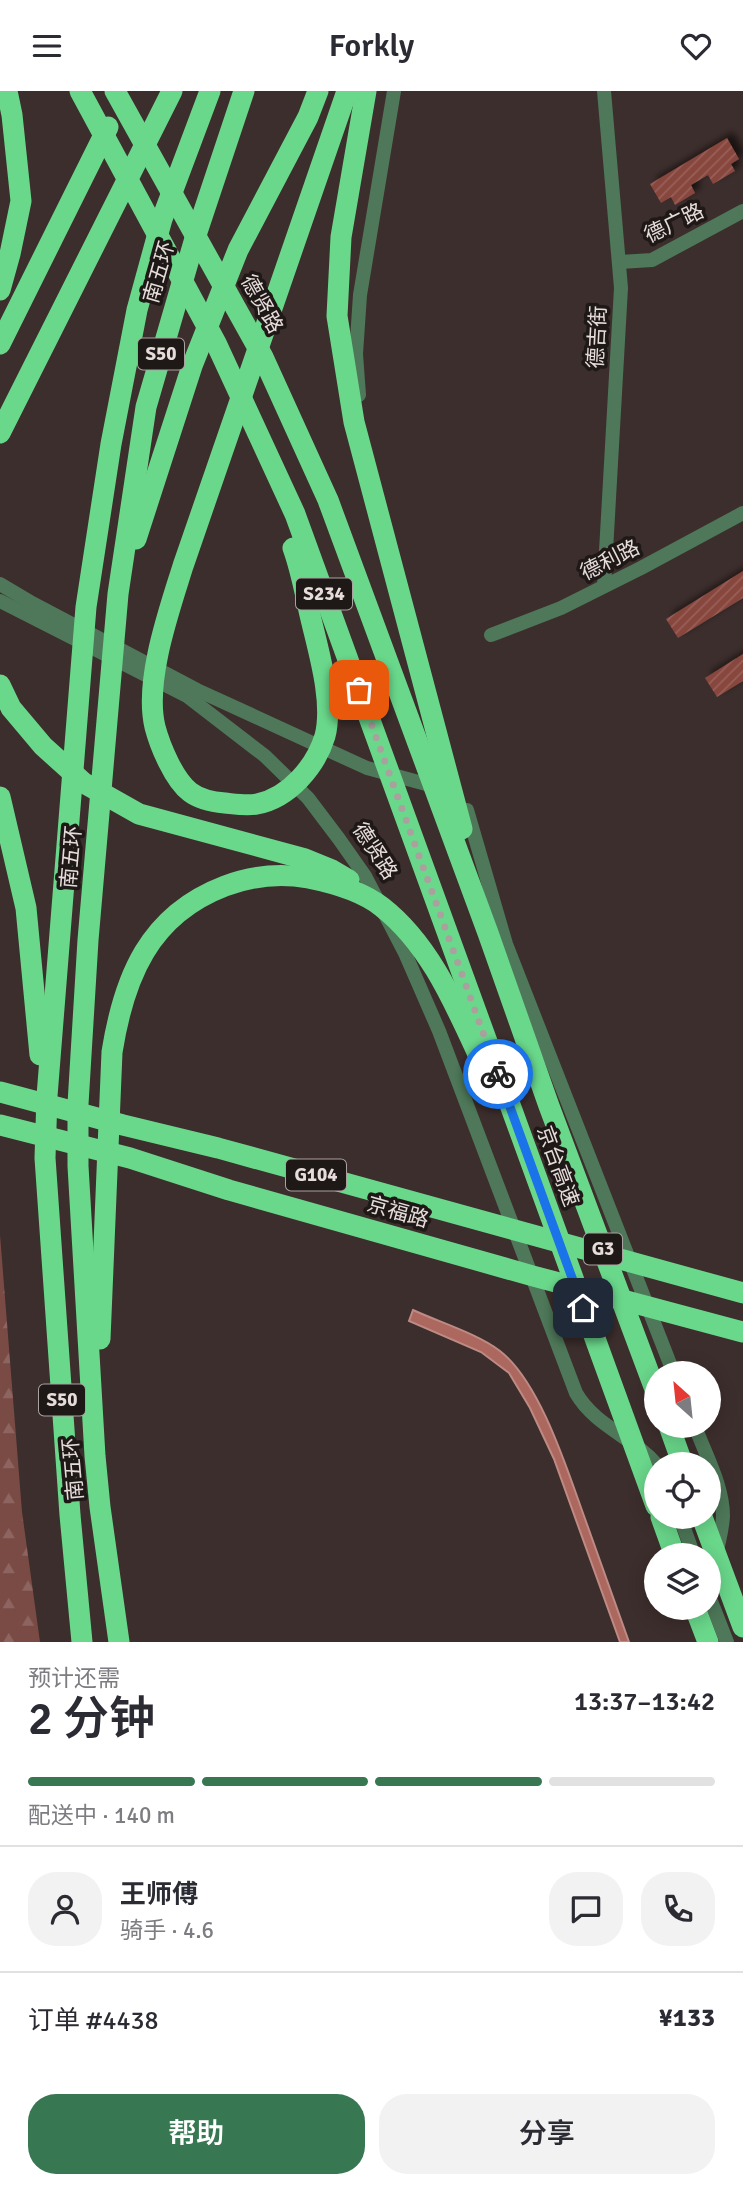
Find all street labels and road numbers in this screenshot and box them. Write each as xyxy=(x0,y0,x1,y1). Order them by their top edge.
street label: 德广路 xyxy=(640,198,708,248)
street label: 南五环 xyxy=(138,238,180,306)
street label: 德贤路 xyxy=(235,270,289,338)
street label: 德吉街 xyxy=(582,305,612,369)
road number: S50 xyxy=(138,338,184,369)
street label: 德利路 xyxy=(576,534,644,586)
road number: S234 xyxy=(296,579,352,609)
street label: 德贤路 xyxy=(347,818,403,884)
street label: 南五环 xyxy=(55,824,87,890)
street label: 京台高速 xyxy=(531,1122,585,1210)
road number: G104 xyxy=(286,1159,346,1191)
street label: 京福路 xyxy=(364,1191,432,1233)
road number: G3 xyxy=(584,1233,622,1265)
road number: S50 xyxy=(39,1385,85,1415)
street label: 南五环 xyxy=(57,1436,89,1502)

